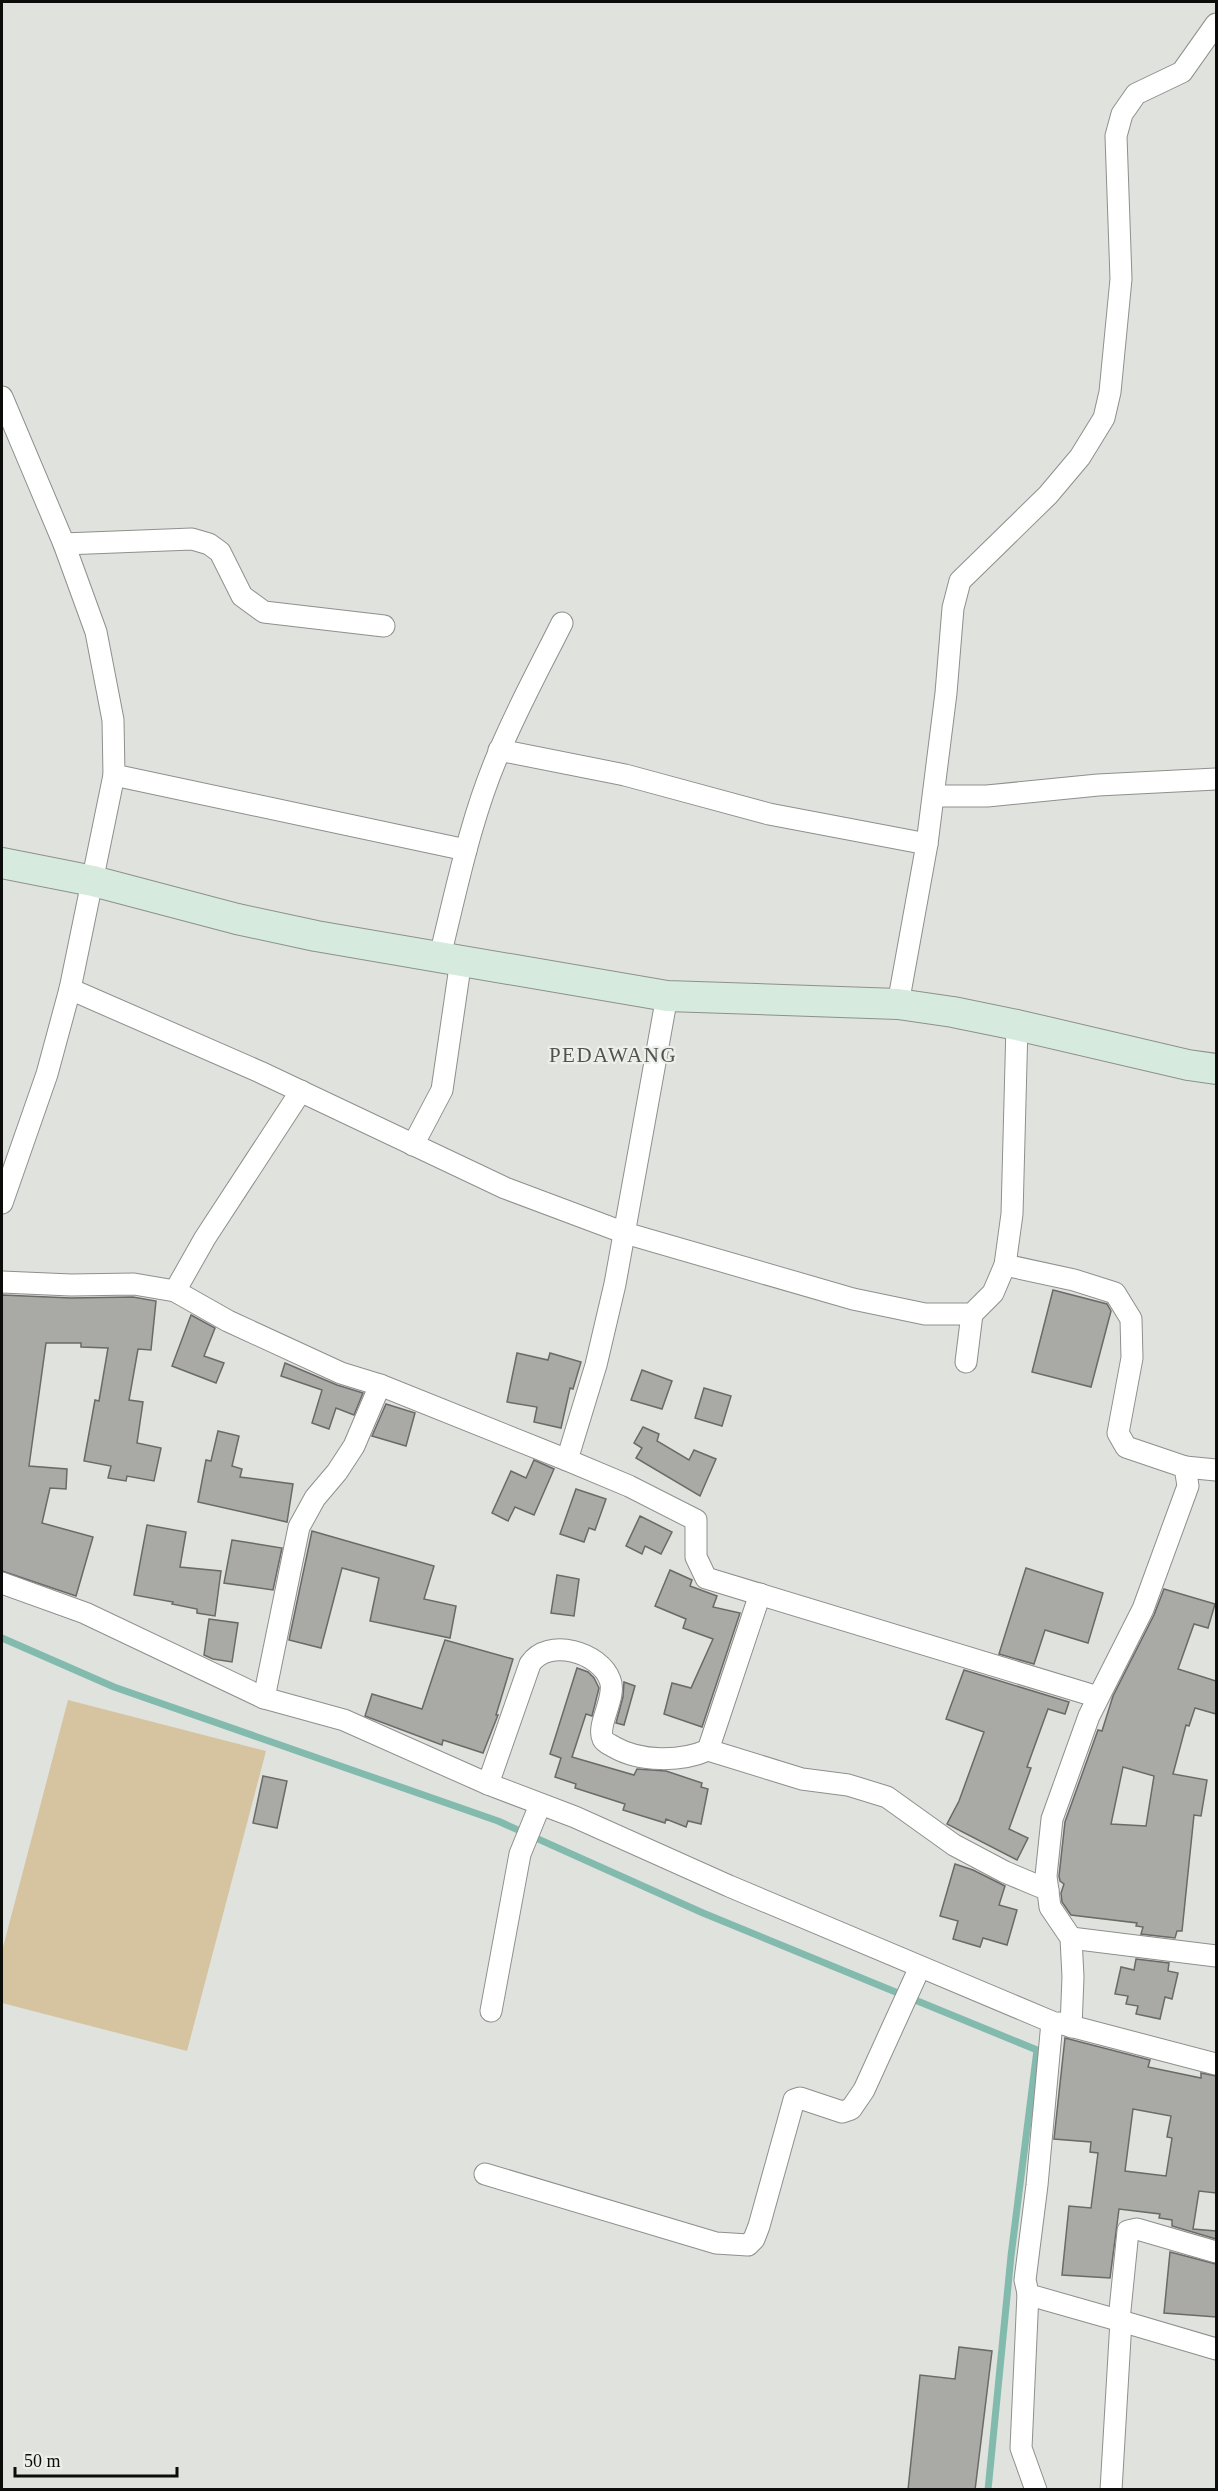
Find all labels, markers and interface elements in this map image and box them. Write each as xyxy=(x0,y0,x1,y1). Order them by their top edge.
district label: PEDAWANG xyxy=(549,1043,677,1067)
scale bar xyxy=(15,2440,177,2478)
text: 50 m xyxy=(24,2451,61,2471)

